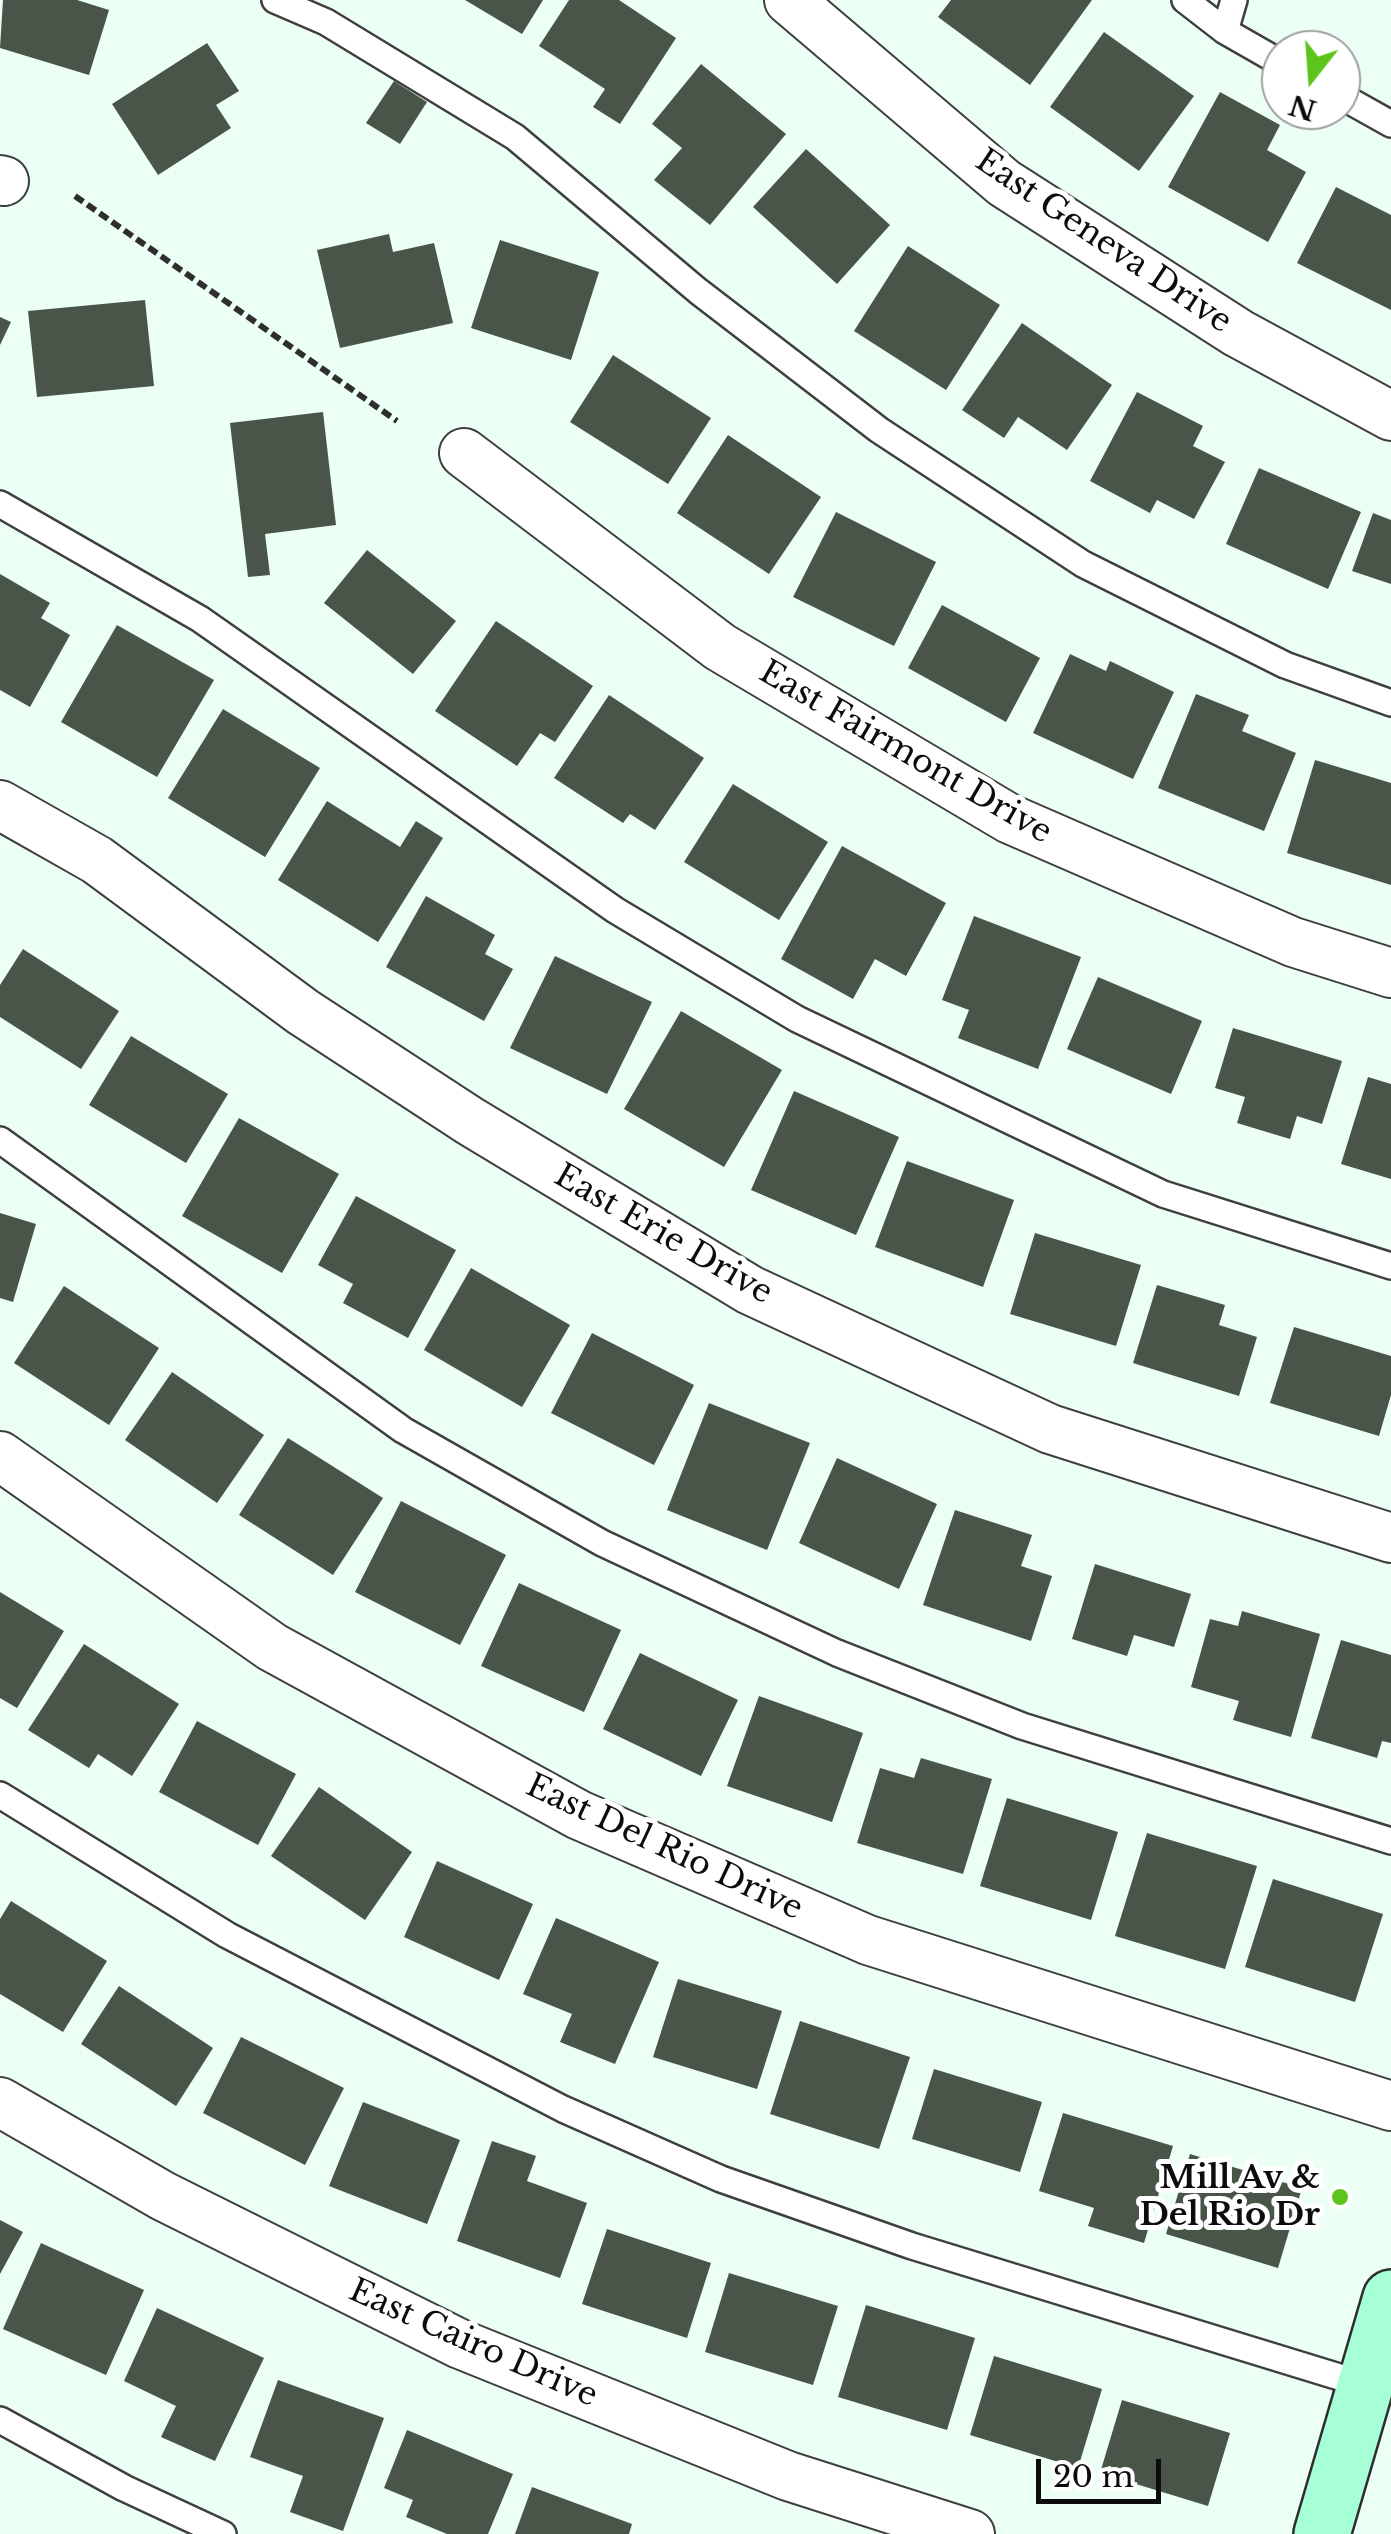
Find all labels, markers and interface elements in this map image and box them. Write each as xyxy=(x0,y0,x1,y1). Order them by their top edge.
north arrow xyxy=(1261,30,1361,130)
text: N xyxy=(1285,87,1320,128)
street label: East Geneva Drive xyxy=(968,142,1238,342)
street label: East Fairmont Drive xyxy=(752,654,1058,852)
street label: East Erie Drive xyxy=(547,1157,779,1313)
street label: East Del Rio Drive xyxy=(520,1767,808,1929)
place label: Mill Av & Del Rio Dr xyxy=(1139,2160,1320,2235)
marker: Mill Av & Del Rio Dr xyxy=(1329,2186,1351,2208)
street label: East Cairo Drive xyxy=(343,2272,603,2416)
scale bar xyxy=(1041,2439,1166,2501)
text: 20 m xyxy=(1053,2458,1134,2495)

